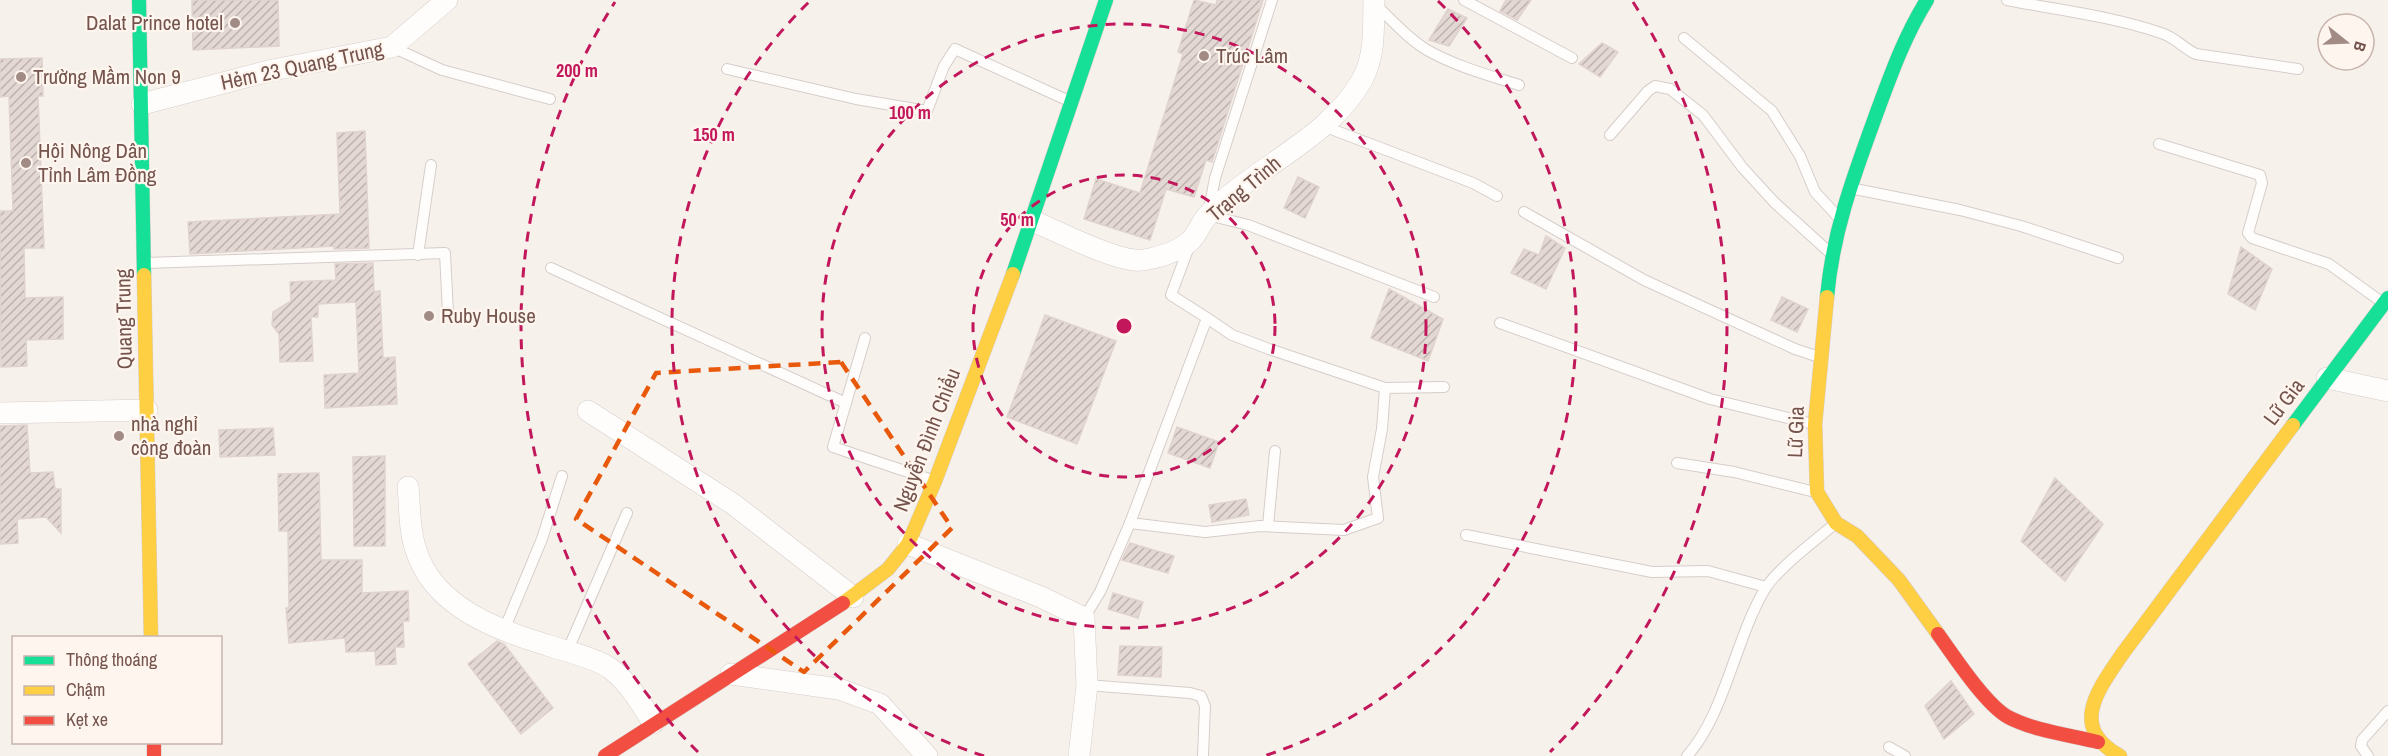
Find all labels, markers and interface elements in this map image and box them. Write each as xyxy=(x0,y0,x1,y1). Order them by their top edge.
place label: Dalat Prince hotel xyxy=(86,8,223,37)
north arrow xyxy=(2316,12,2376,72)
marker: Dalat Prince hotel xyxy=(228,16,242,30)
street label: Hẻm 23 Quang Trung xyxy=(218,34,386,97)
text: B xyxy=(2348,39,2372,55)
place label: Trúc Lâm xyxy=(1216,41,1288,70)
marker: Trúc Lâm xyxy=(1197,49,1211,63)
text: 200 m xyxy=(556,58,598,83)
place label: Trường Mầm Non 9 xyxy=(33,62,181,91)
marker: Trường Mầm Non 9 xyxy=(14,70,28,84)
text: 100 m xyxy=(889,100,931,125)
text: 150 m xyxy=(693,122,735,147)
place label: Hội Nông Dân Tỉnh Lâm Đồng xyxy=(38,136,157,189)
street label: Trạng Trình xyxy=(1200,149,1287,228)
marker: Hội Nông Dân Tỉnh Lâm Đồng xyxy=(19,156,33,170)
text: 50 m xyxy=(1000,207,1034,232)
street label: Quang Trung xyxy=(108,268,139,370)
place label: Ruby House xyxy=(441,301,536,330)
marker: Ruby House xyxy=(422,309,436,323)
centre of rings xyxy=(1114,316,1134,336)
street label: Nguyễn Đình Chiểu xyxy=(886,364,967,516)
street label: Lữ Gia xyxy=(2256,372,2311,431)
street label: Lữ Gia xyxy=(1780,405,1811,458)
place label: nhà nghỉ công đoàn xyxy=(131,409,211,462)
marker: nhà nghỉ công đoàn xyxy=(112,429,126,443)
legend xyxy=(12,636,222,744)
text: Thông thoáng xyxy=(66,647,158,672)
text: Chậm xyxy=(66,677,105,702)
text: Kẹt xe xyxy=(66,707,108,732)

